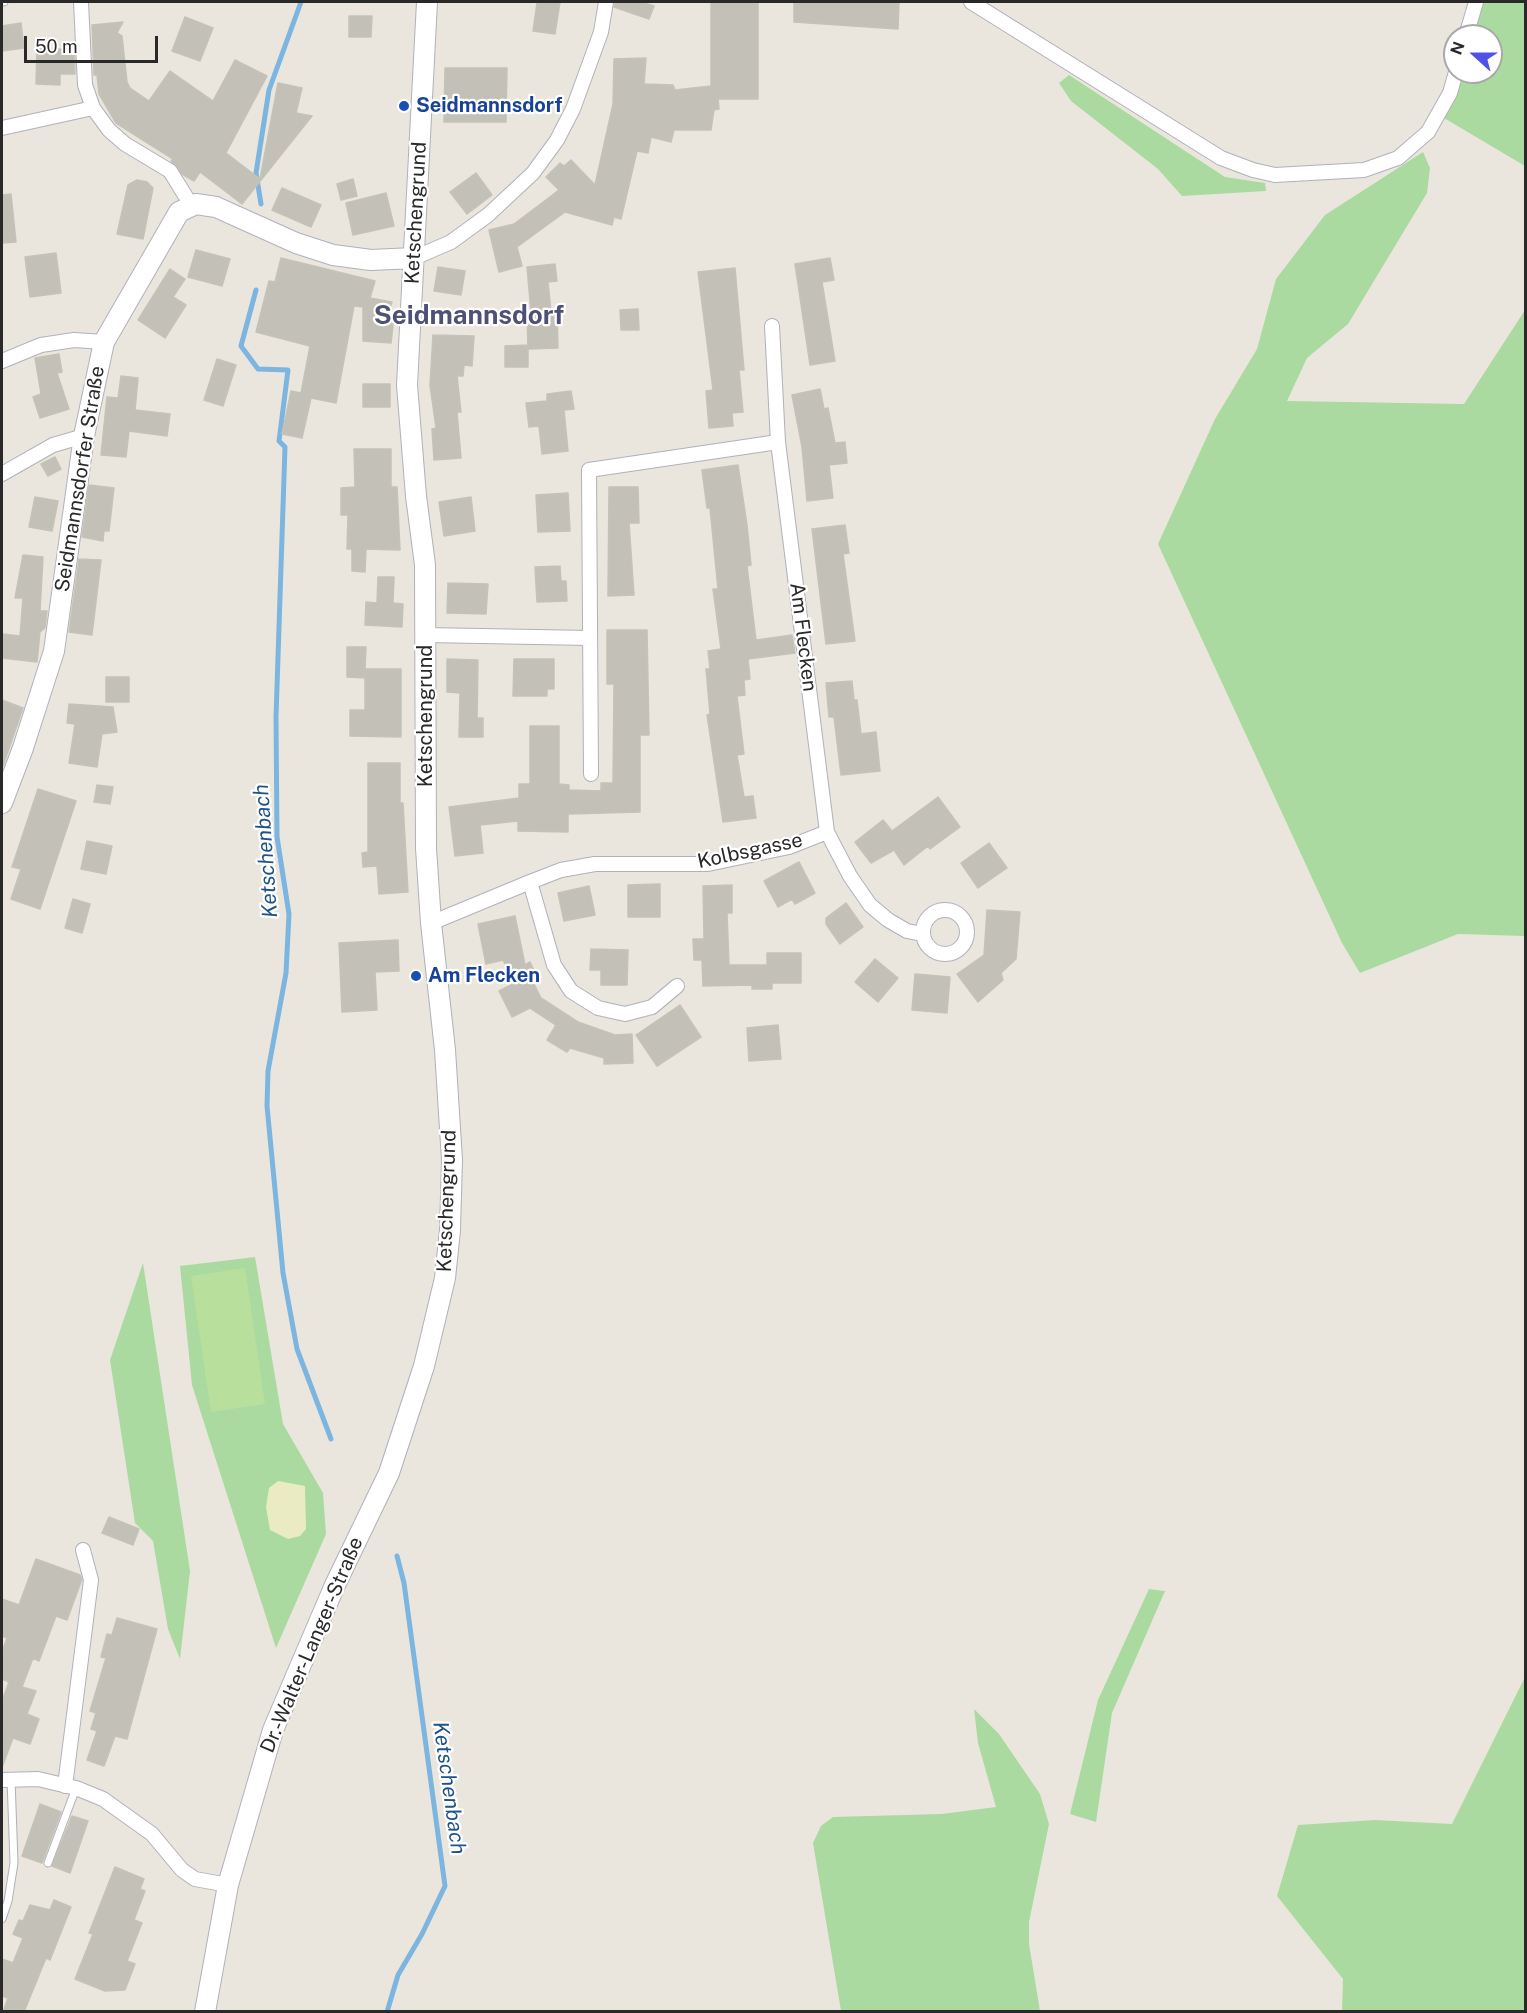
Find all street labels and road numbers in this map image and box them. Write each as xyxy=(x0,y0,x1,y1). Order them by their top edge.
street label: Ketschengrund xyxy=(400,141,432,285)
street label: Seidmannsdorfer Straße xyxy=(50,364,110,594)
street label: Am Flecken xyxy=(784,581,822,693)
street label: Ketschengrund xyxy=(414,645,438,787)
street label: Kolbsgasse xyxy=(695,828,805,874)
street label: Ketschengrund xyxy=(433,1129,461,1273)
street label: Dr.-Walter-Langer-Straße xyxy=(256,1533,368,1757)

